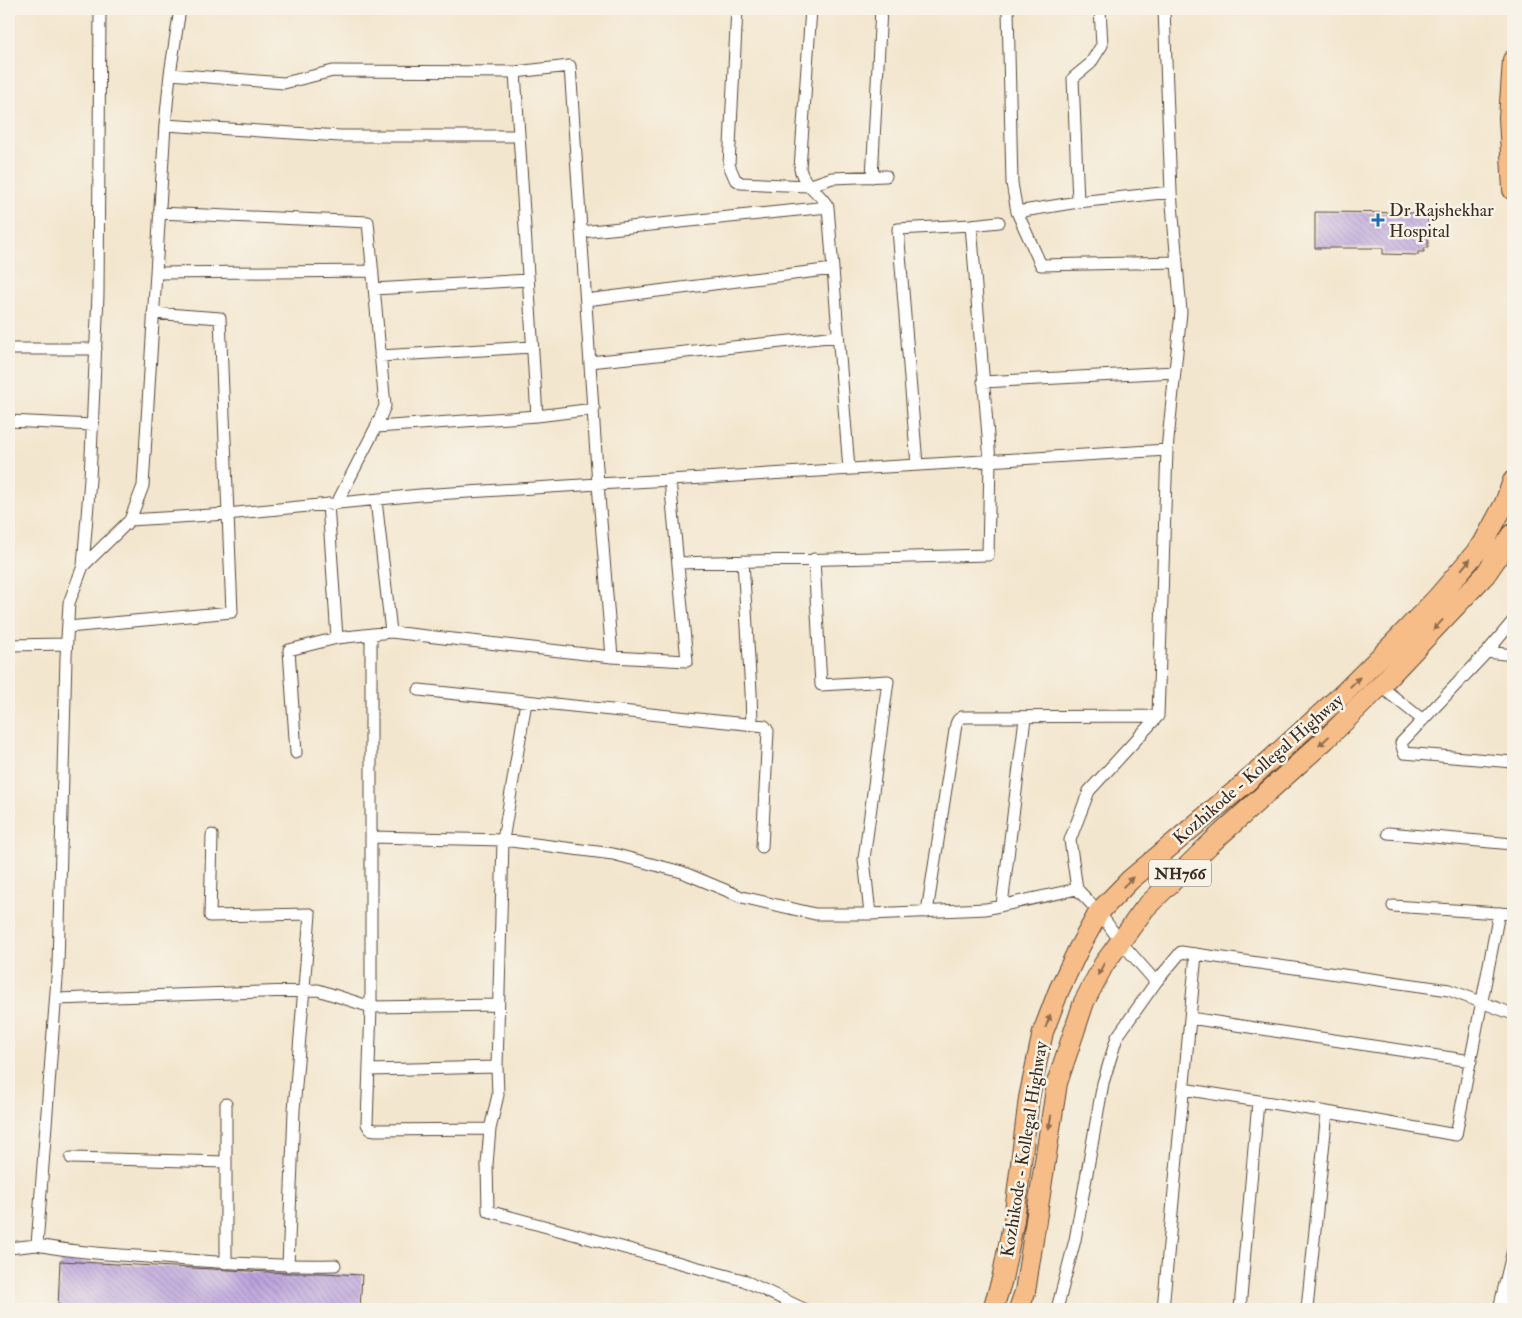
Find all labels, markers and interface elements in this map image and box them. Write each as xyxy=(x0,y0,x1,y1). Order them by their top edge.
place label: Dr Rajshekhar Hospital xyxy=(1389,199,1494,243)
marker: Dr Rajshekhar Hospital xyxy=(1371,213,1385,227)
one-way arrow xyxy=(1460,558,1471,570)
one-way arrow xyxy=(1432,619,1444,631)
one-way arrow xyxy=(1349,677,1361,689)
street label: Kozhikode - Kollegal Highway xyxy=(1168,688,1349,850)
one-way arrow xyxy=(1318,735,1330,747)
road number: NH766 xyxy=(1149,860,1211,886)
one-way arrow xyxy=(1122,876,1134,888)
one-way arrow xyxy=(1097,963,1106,976)
one-way arrow xyxy=(1044,1014,1052,1029)
street label: Kozhikode - Kollegal Highway xyxy=(996,1038,1053,1259)
one-way arrow xyxy=(1045,1115,1053,1131)

